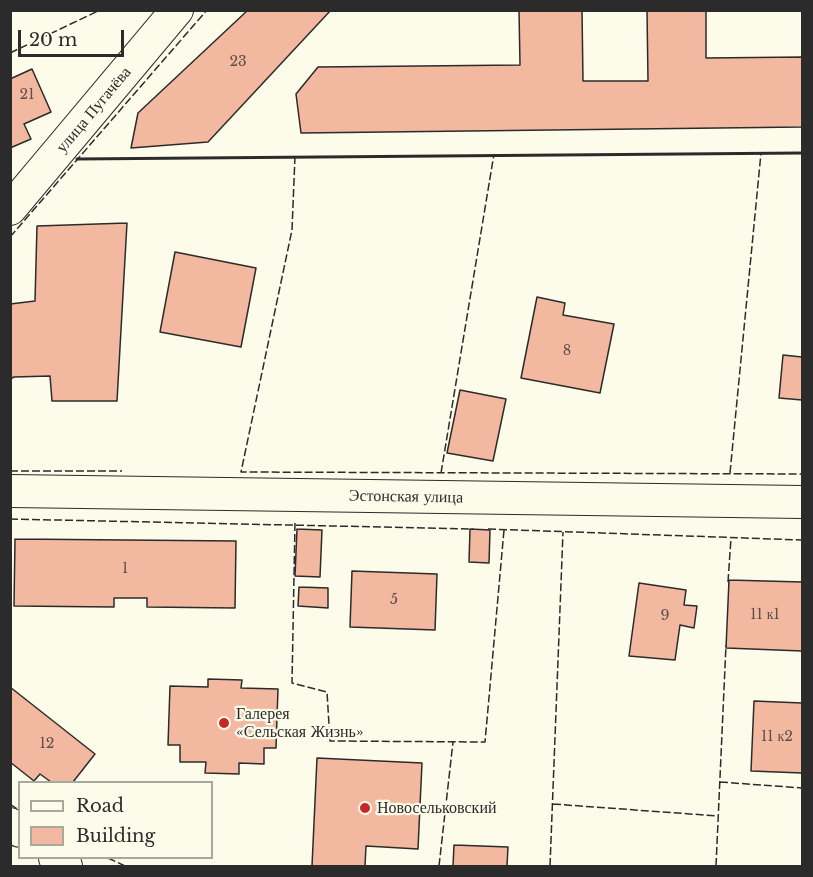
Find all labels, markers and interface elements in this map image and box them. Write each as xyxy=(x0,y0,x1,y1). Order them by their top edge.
scale bar xyxy=(21,18,128,56)
text: 20 m xyxy=(29,29,77,51)
house number: 23 xyxy=(229,54,247,70)
street label: улица Пугачёва xyxy=(52,63,136,157)
house number: 21 xyxy=(20,87,34,103)
house number: 8 xyxy=(563,343,571,359)
street label: Эстонская улица xyxy=(349,486,463,508)
house number: 1 xyxy=(122,561,128,577)
house number: 5 xyxy=(390,592,398,608)
house number: 11 к1 xyxy=(750,607,780,623)
house number: 9 xyxy=(660,608,670,624)
place label: Галерея «Сельская Жизнь» xyxy=(236,704,364,742)
marker: Галерея «Сельская Жизнь» xyxy=(217,716,231,730)
house number: 11 к2 xyxy=(761,729,793,745)
house number: 12 xyxy=(40,736,54,752)
legend xyxy=(18,781,213,859)
text: Road xyxy=(76,795,124,817)
place label: Новосельковский xyxy=(377,798,496,818)
marker: Новосельковский xyxy=(358,801,372,815)
text: Building xyxy=(76,825,155,847)

